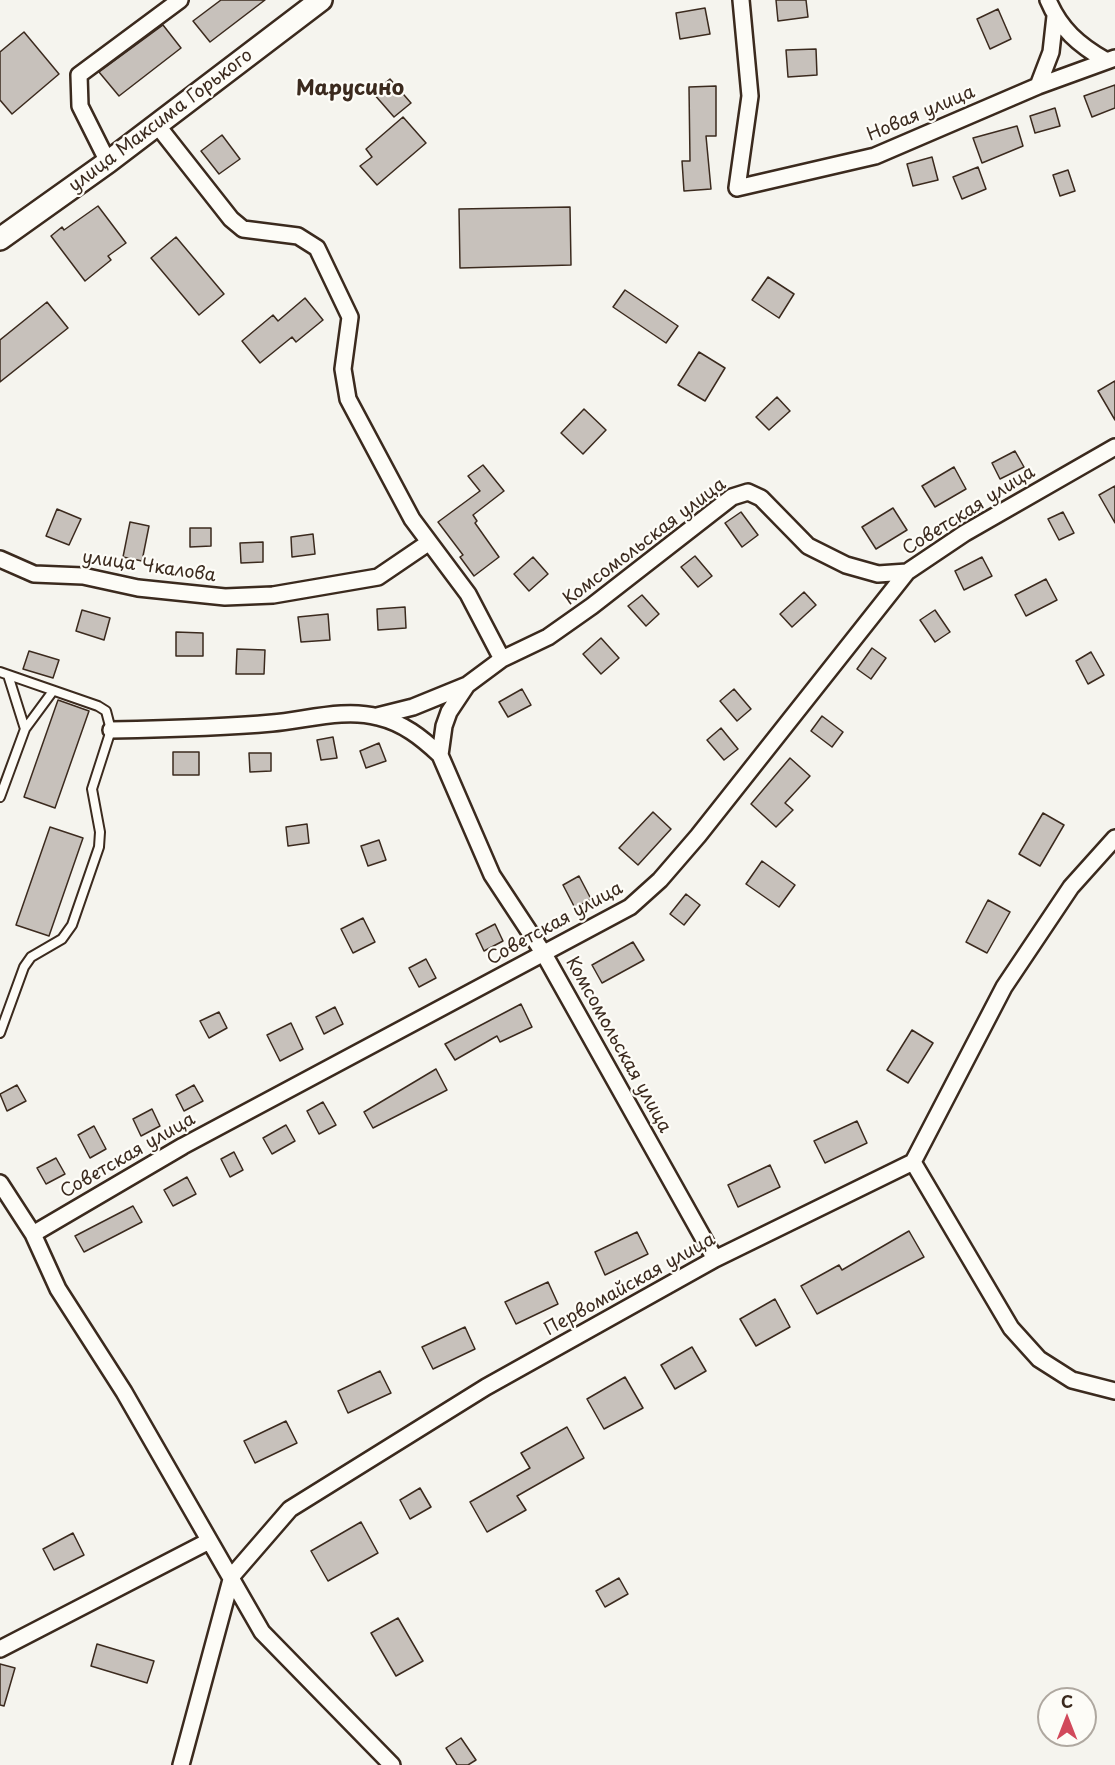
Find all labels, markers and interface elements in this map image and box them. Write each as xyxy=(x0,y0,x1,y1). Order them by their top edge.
street label: улица Максима Горького xyxy=(65,45,257,197)
district label: Марусино xyxy=(296,76,404,102)
street label: Новая улица xyxy=(864,82,978,146)
street label: Советская улица xyxy=(899,462,1039,560)
street label: Комсомольская улица xyxy=(560,474,730,610)
street label: улица Чкалова xyxy=(81,547,217,587)
street label: Советская улица xyxy=(483,878,627,970)
street label: Комсомольская улица xyxy=(561,953,675,1137)
street label: Советская улица xyxy=(57,1109,199,1203)
street label: Первомайская улица xyxy=(541,1229,719,1341)
north arrow xyxy=(1037,1687,1097,1747)
text: С xyxy=(1061,1689,1073,1713)

